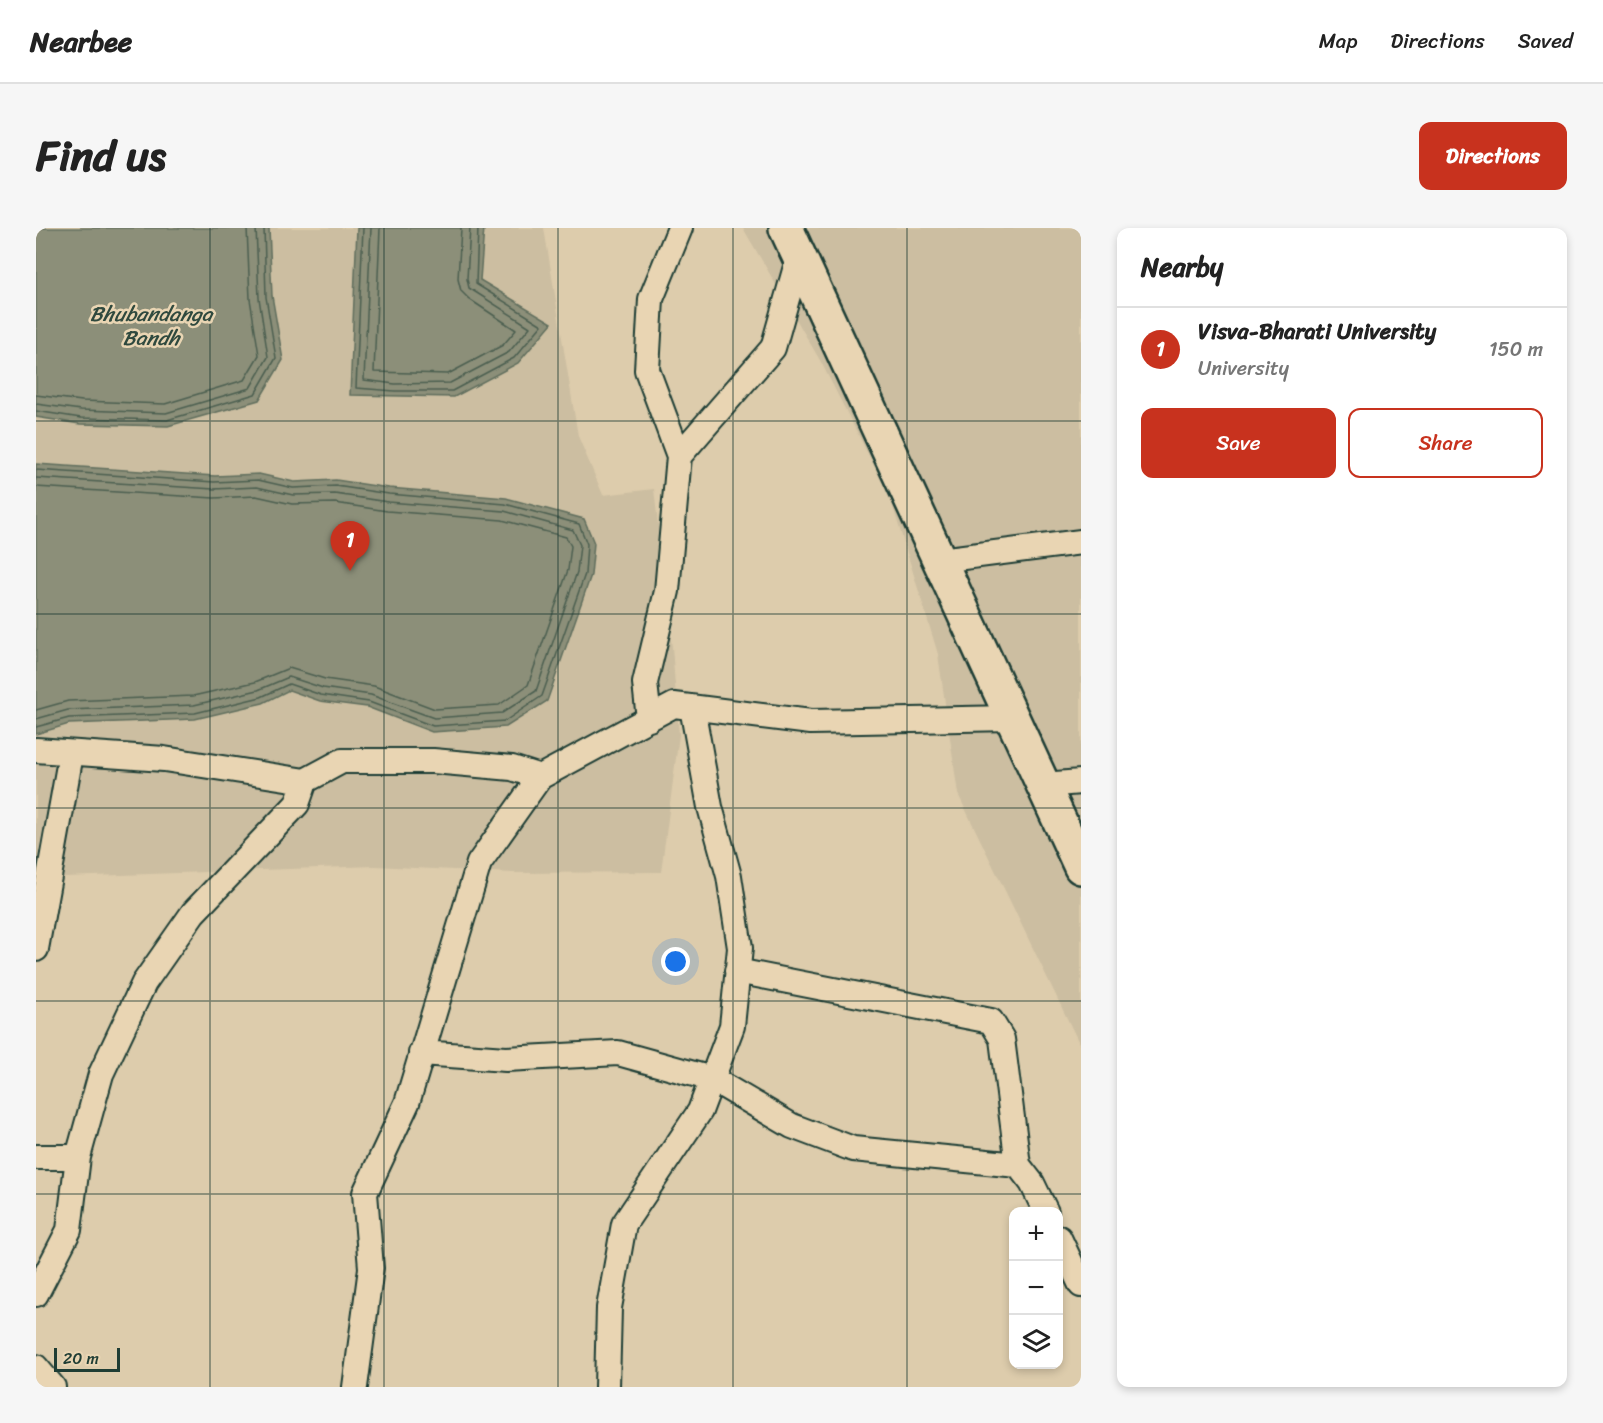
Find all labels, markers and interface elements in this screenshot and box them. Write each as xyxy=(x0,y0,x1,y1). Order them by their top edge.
text: Nearbee xyxy=(30,17,132,66)
text: Map xyxy=(1319,22,1357,60)
text: Directions xyxy=(1390,22,1485,60)
text: Saved xyxy=(1518,22,1573,60)
text: Find us xyxy=(36,119,166,193)
button: Directions xyxy=(1419,122,1567,190)
text: Nearby xyxy=(1141,244,1223,290)
water label: Bhubandanga Bandh xyxy=(90,295,214,357)
text: Visva-Bharati University xyxy=(1198,312,1436,351)
text: 1 xyxy=(1156,332,1165,367)
text: 150 m xyxy=(1489,332,1543,367)
text: University xyxy=(1198,351,1289,386)
button: Save xyxy=(1141,408,1336,478)
button: Share xyxy=(1348,408,1543,478)
pin: 1 xyxy=(330,522,370,571)
your location xyxy=(661,947,690,976)
map controls xyxy=(1009,1207,1063,1369)
button: + xyxy=(1009,1207,1063,1261)
button: − xyxy=(1009,1261,1063,1315)
button: layers xyxy=(1009,1315,1063,1369)
text: 20 m xyxy=(63,1344,99,1373)
scale bar xyxy=(54,1345,120,1372)

